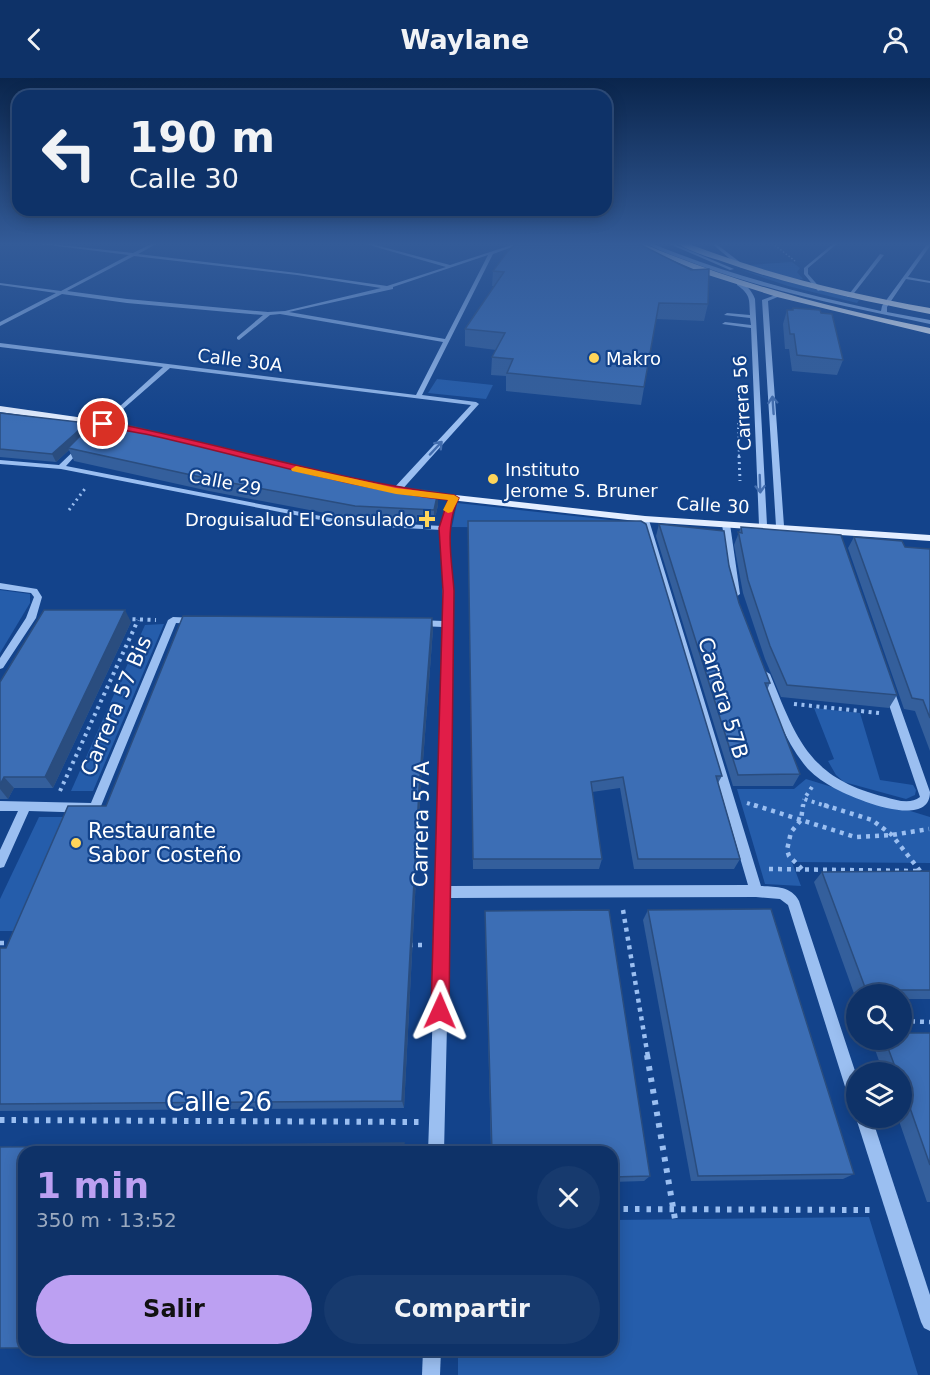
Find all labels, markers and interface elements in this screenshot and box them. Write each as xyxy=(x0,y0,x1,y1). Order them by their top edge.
icon: back xyxy=(18,23,51,56)
icon: person xyxy=(879,23,912,56)
text: Waylane xyxy=(401,24,529,55)
text: 190 m xyxy=(129,113,275,162)
icon: left xyxy=(30,114,108,192)
text: Calle 30 xyxy=(129,163,239,194)
street label: Calle 30A xyxy=(196,344,284,376)
place label: Makro xyxy=(606,348,661,369)
marker: Makro xyxy=(587,351,601,365)
street label: Carrera 56 xyxy=(729,355,755,451)
one-way arrow xyxy=(767,396,778,416)
pin xyxy=(77,398,128,449)
icon: arrive xyxy=(86,407,119,440)
one-way arrow xyxy=(429,441,443,456)
place label: Instituto Jerome S. Bruner xyxy=(504,459,658,501)
street label: Calle 29 xyxy=(187,465,263,499)
marker: Instituto Jerome S. Bruner xyxy=(486,472,500,486)
one-way arrow xyxy=(755,473,766,493)
street label: Calle 30 xyxy=(676,493,750,517)
place label: Droguisalud El Consulado xyxy=(185,509,415,530)
marker: Droguisalud El Consulado xyxy=(420,512,434,526)
street label: Carrera 57 Bis xyxy=(76,632,156,780)
street label: Carrera 57B xyxy=(693,634,753,762)
street label: Carrera 57A xyxy=(408,760,434,887)
place label: Restaurante Sabor Costeño xyxy=(88,819,241,867)
marker: Restaurante Sabor Costeño xyxy=(69,836,83,850)
position arrow xyxy=(408,979,472,1043)
map controls xyxy=(846,984,912,1128)
button: search xyxy=(846,984,912,1050)
button: layers xyxy=(846,1062,912,1128)
street label: Calle 26 xyxy=(166,1087,272,1117)
text: 1 min xyxy=(36,1165,149,1206)
button: close xyxy=(537,1166,600,1229)
text: 350 m · 13:52 xyxy=(36,1208,177,1232)
button: Salir xyxy=(36,1275,312,1344)
button: Compartir xyxy=(324,1275,600,1344)

